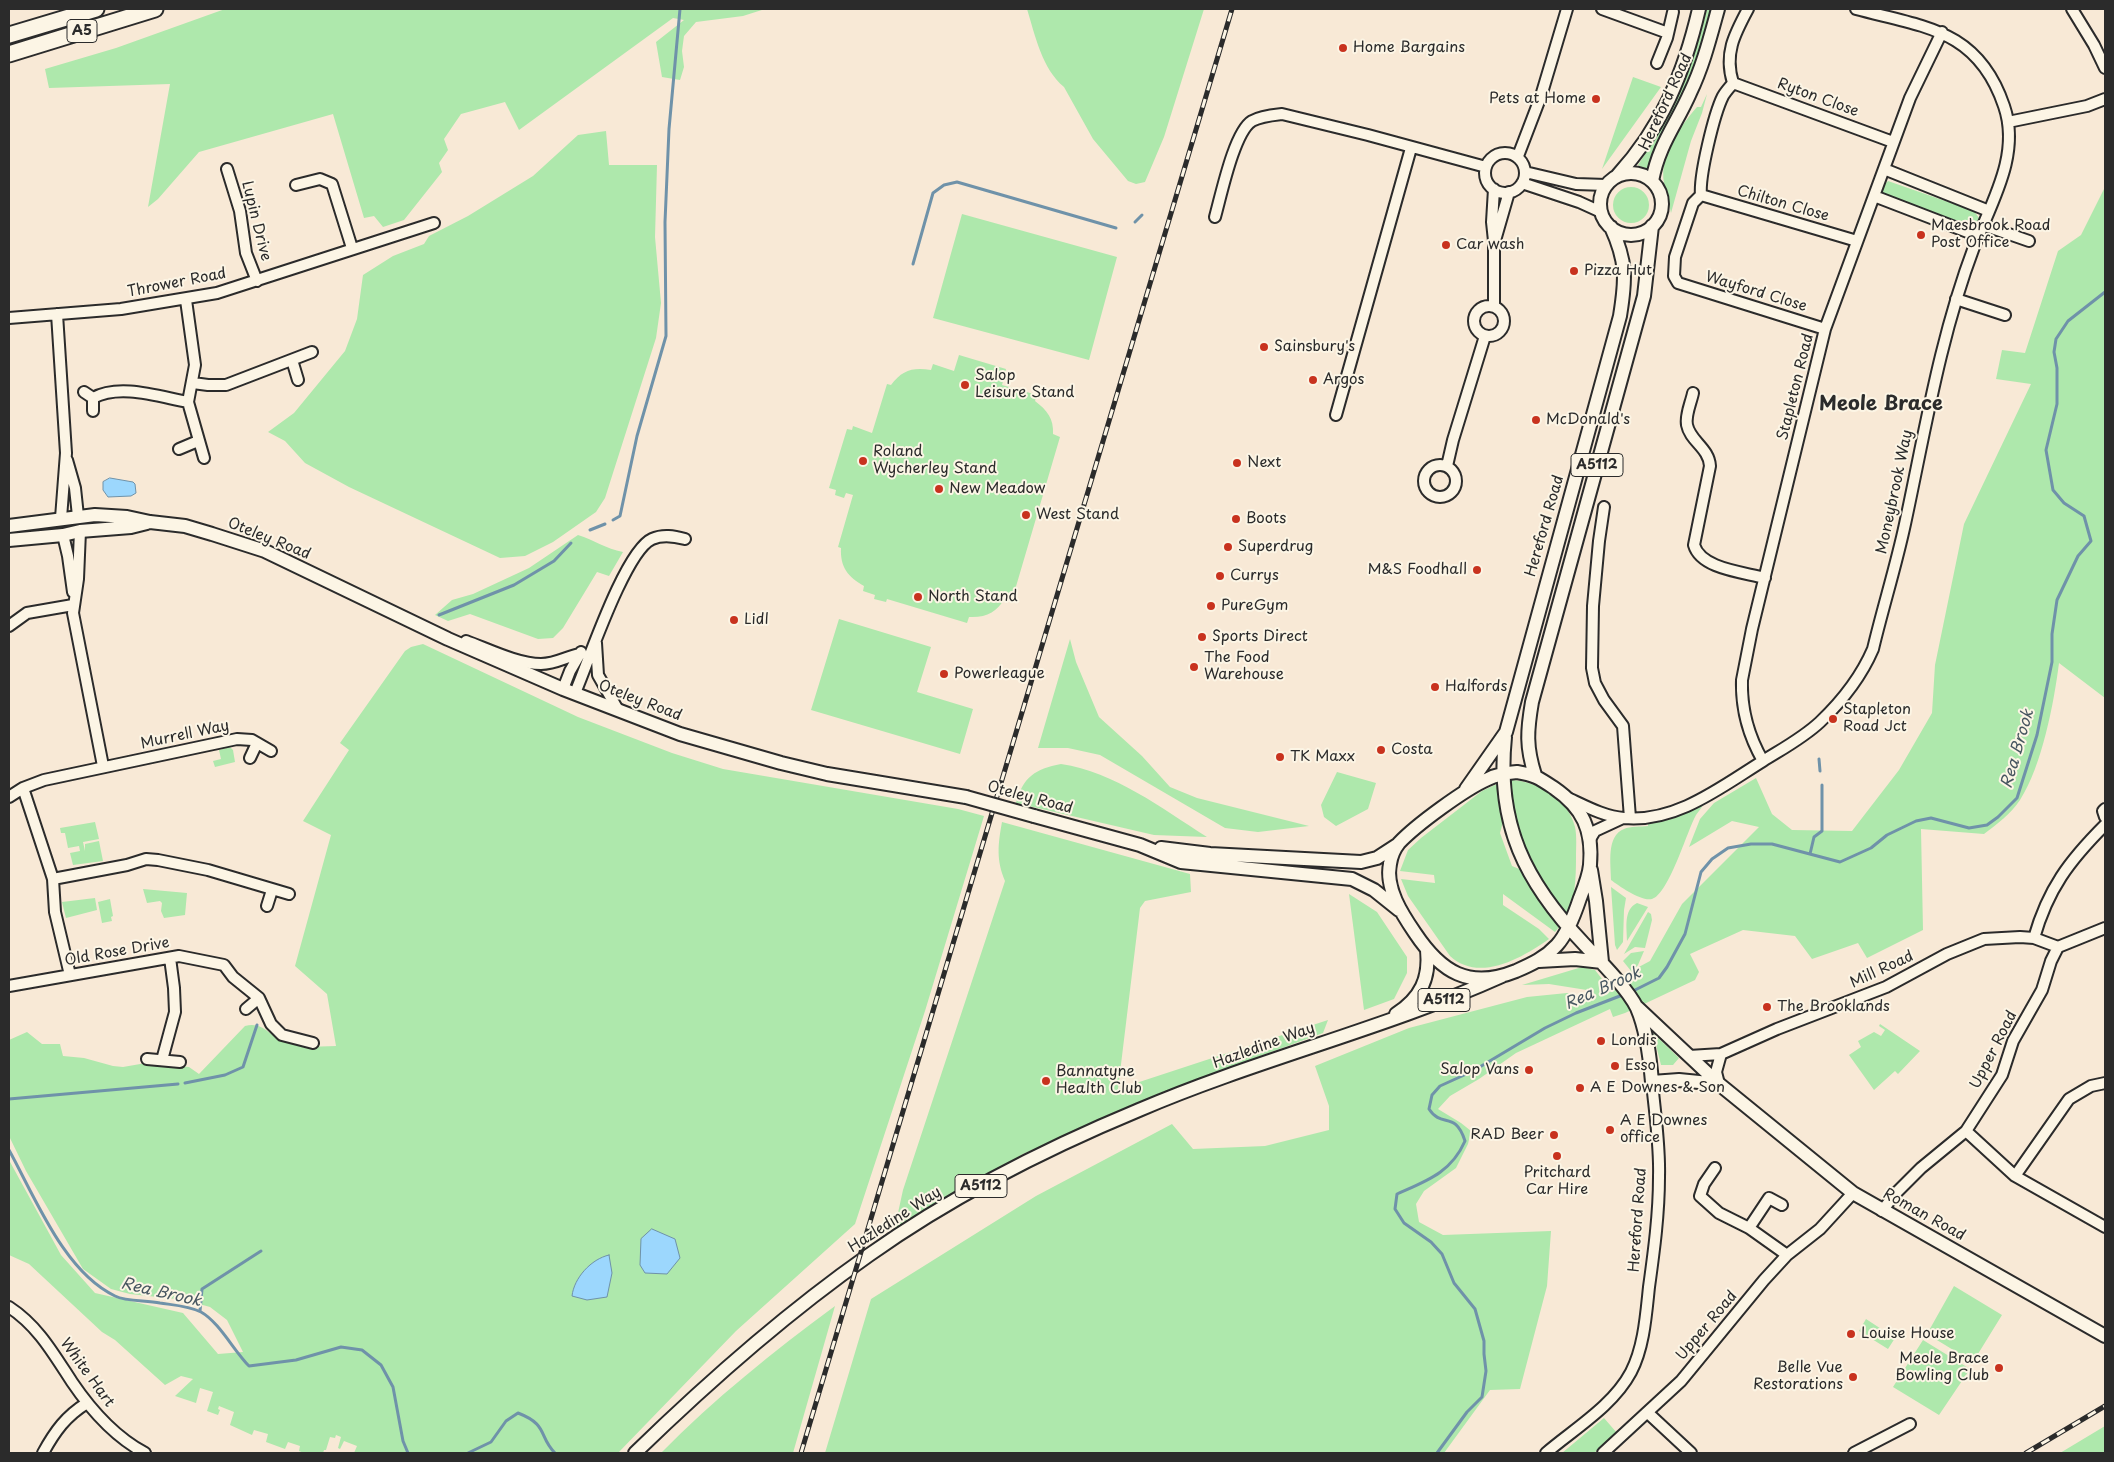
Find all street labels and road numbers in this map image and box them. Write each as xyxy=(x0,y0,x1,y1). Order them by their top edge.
road number: A5 xyxy=(67,20,97,42)
street label: Hereford Road xyxy=(1636,51,1696,153)
street label: Ryton Close xyxy=(1775,75,1861,121)
street label: Lupin Drive xyxy=(237,179,275,263)
street label: Chilton Close xyxy=(1735,182,1831,226)
street label: Thrower Road xyxy=(126,265,228,301)
street label: Wayford Close xyxy=(1703,268,1809,316)
street label: Stapleton Road xyxy=(1774,332,1818,442)
street label: Moneybrook Way xyxy=(1873,428,1917,556)
road number: A5112 xyxy=(1571,454,1623,476)
street label: Hereford Road xyxy=(1522,473,1568,579)
street label: Oteley Road xyxy=(225,514,313,564)
street label: Oteley Road xyxy=(596,677,684,725)
street label: Murrell Way xyxy=(139,717,231,753)
street label: Oteley Road xyxy=(985,778,1075,818)
street label: Old Rose Drive xyxy=(63,934,171,970)
street label: Mill Road xyxy=(1847,948,1917,992)
road number: A5112 xyxy=(1418,988,1470,1012)
street label: Upper Road xyxy=(1967,1008,2021,1092)
street label: Hazledine Way xyxy=(1211,1019,1317,1073)
street label: Hereford Road xyxy=(1625,1167,1651,1273)
road number: A5112 xyxy=(955,1174,1007,1198)
street label: Hazledine Way xyxy=(845,1183,945,1257)
street label: Roman Road xyxy=(1880,1185,1968,1245)
street label: Upper Road xyxy=(1673,1288,1741,1364)
street label: White Hart xyxy=(56,1335,118,1411)

